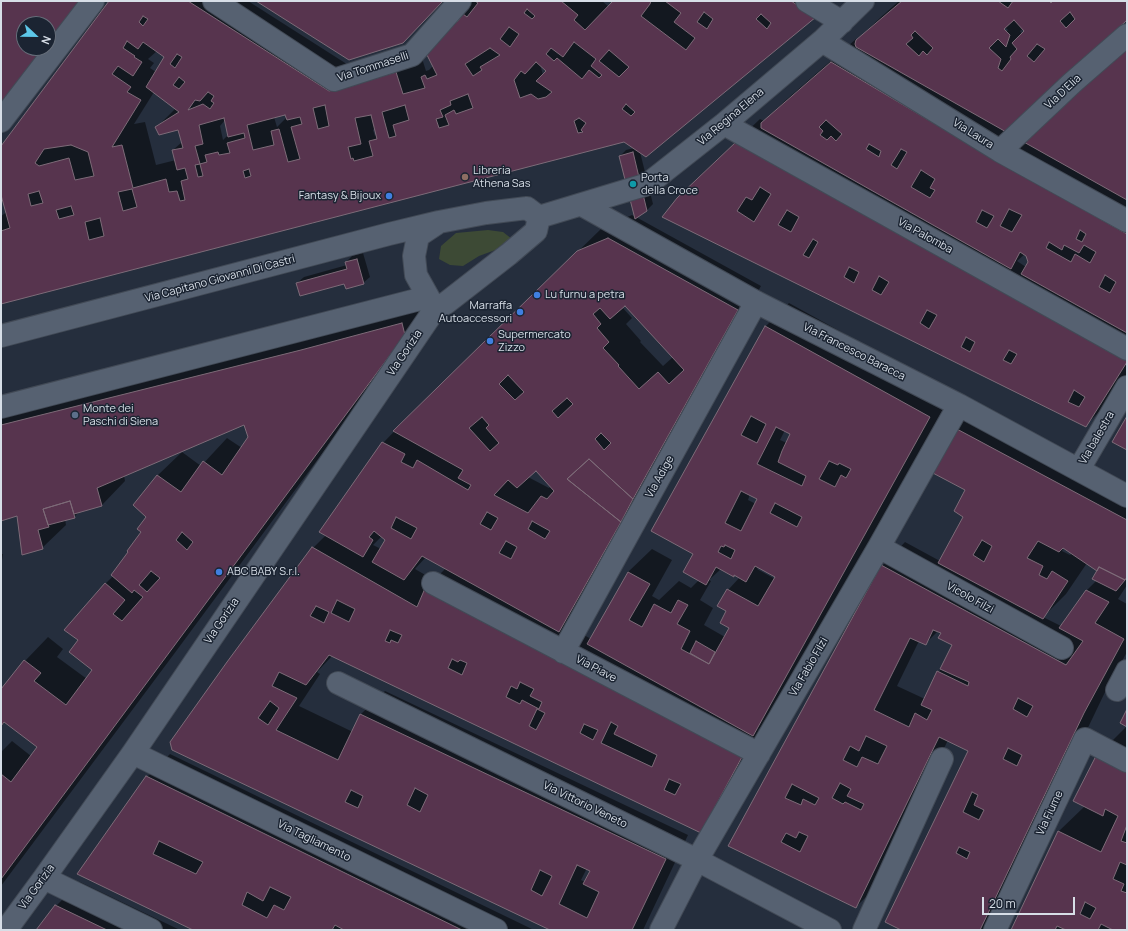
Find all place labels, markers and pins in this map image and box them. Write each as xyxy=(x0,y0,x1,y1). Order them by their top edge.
place label: Libreria Athena Sas xyxy=(473,164,530,190)
place label: Porta della Croce xyxy=(641,171,698,197)
marker: Libreria Athena Sas xyxy=(460,172,470,182)
marker: Porta della Croce xyxy=(628,179,638,189)
place label: Fantasy & Bijoux xyxy=(299,189,381,203)
marker: Fantasy & Bijoux xyxy=(384,191,394,201)
place label: Lu furnu a petra xyxy=(545,288,625,302)
marker: Lu furnu a petra xyxy=(532,290,542,300)
place label: Marraffa Autoaccessori xyxy=(439,299,512,325)
marker: Marraffa Autoaccessori xyxy=(515,307,525,317)
place label: Supermercato Zizzo xyxy=(498,328,571,354)
marker: Supermercato Zizzo xyxy=(485,336,495,346)
place label: Monte dei Paschi di Siena xyxy=(83,402,158,428)
marker: Monte dei Paschi di Siena xyxy=(70,410,80,420)
place label: ABC BABY S.r.l. xyxy=(227,565,300,579)
marker: ABC BABY S.r.l. xyxy=(214,567,224,577)

